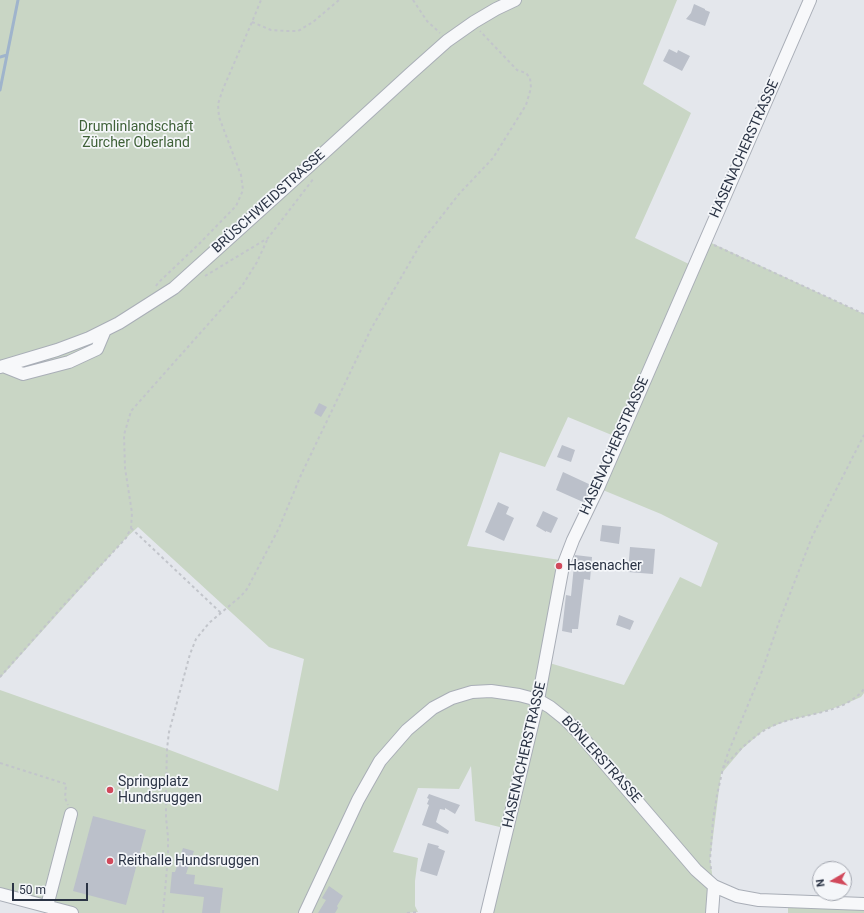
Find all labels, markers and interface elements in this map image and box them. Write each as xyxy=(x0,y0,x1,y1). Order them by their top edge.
street label: HASENACHERSTRASSE xyxy=(707,77,783,221)
park label: Drumlinlandschaft Zürcher Oberland xyxy=(79,119,193,152)
street label: BRÜSCHWEIDSTRASSE xyxy=(209,147,329,257)
street label: HASENACHERSTRASSE xyxy=(577,374,653,518)
place label: Hasenacher xyxy=(567,558,642,574)
marker: Hasenacher xyxy=(554,561,564,571)
street label: HASENACHERSTRASSE xyxy=(500,680,550,830)
street label: BÖNLERSTRASSE xyxy=(557,713,645,807)
place label: Springplatz Hundsruggen xyxy=(118,774,202,806)
marker: Springplatz Hundsruggen xyxy=(105,785,115,795)
place label: Reithalle Hundsruggen xyxy=(118,853,259,869)
marker: Reithalle Hundsruggen xyxy=(105,856,115,866)
north arrow xyxy=(812,861,852,901)
scale bar xyxy=(14,875,90,901)
text: N xyxy=(814,878,828,888)
text: 50 m xyxy=(19,883,46,897)

